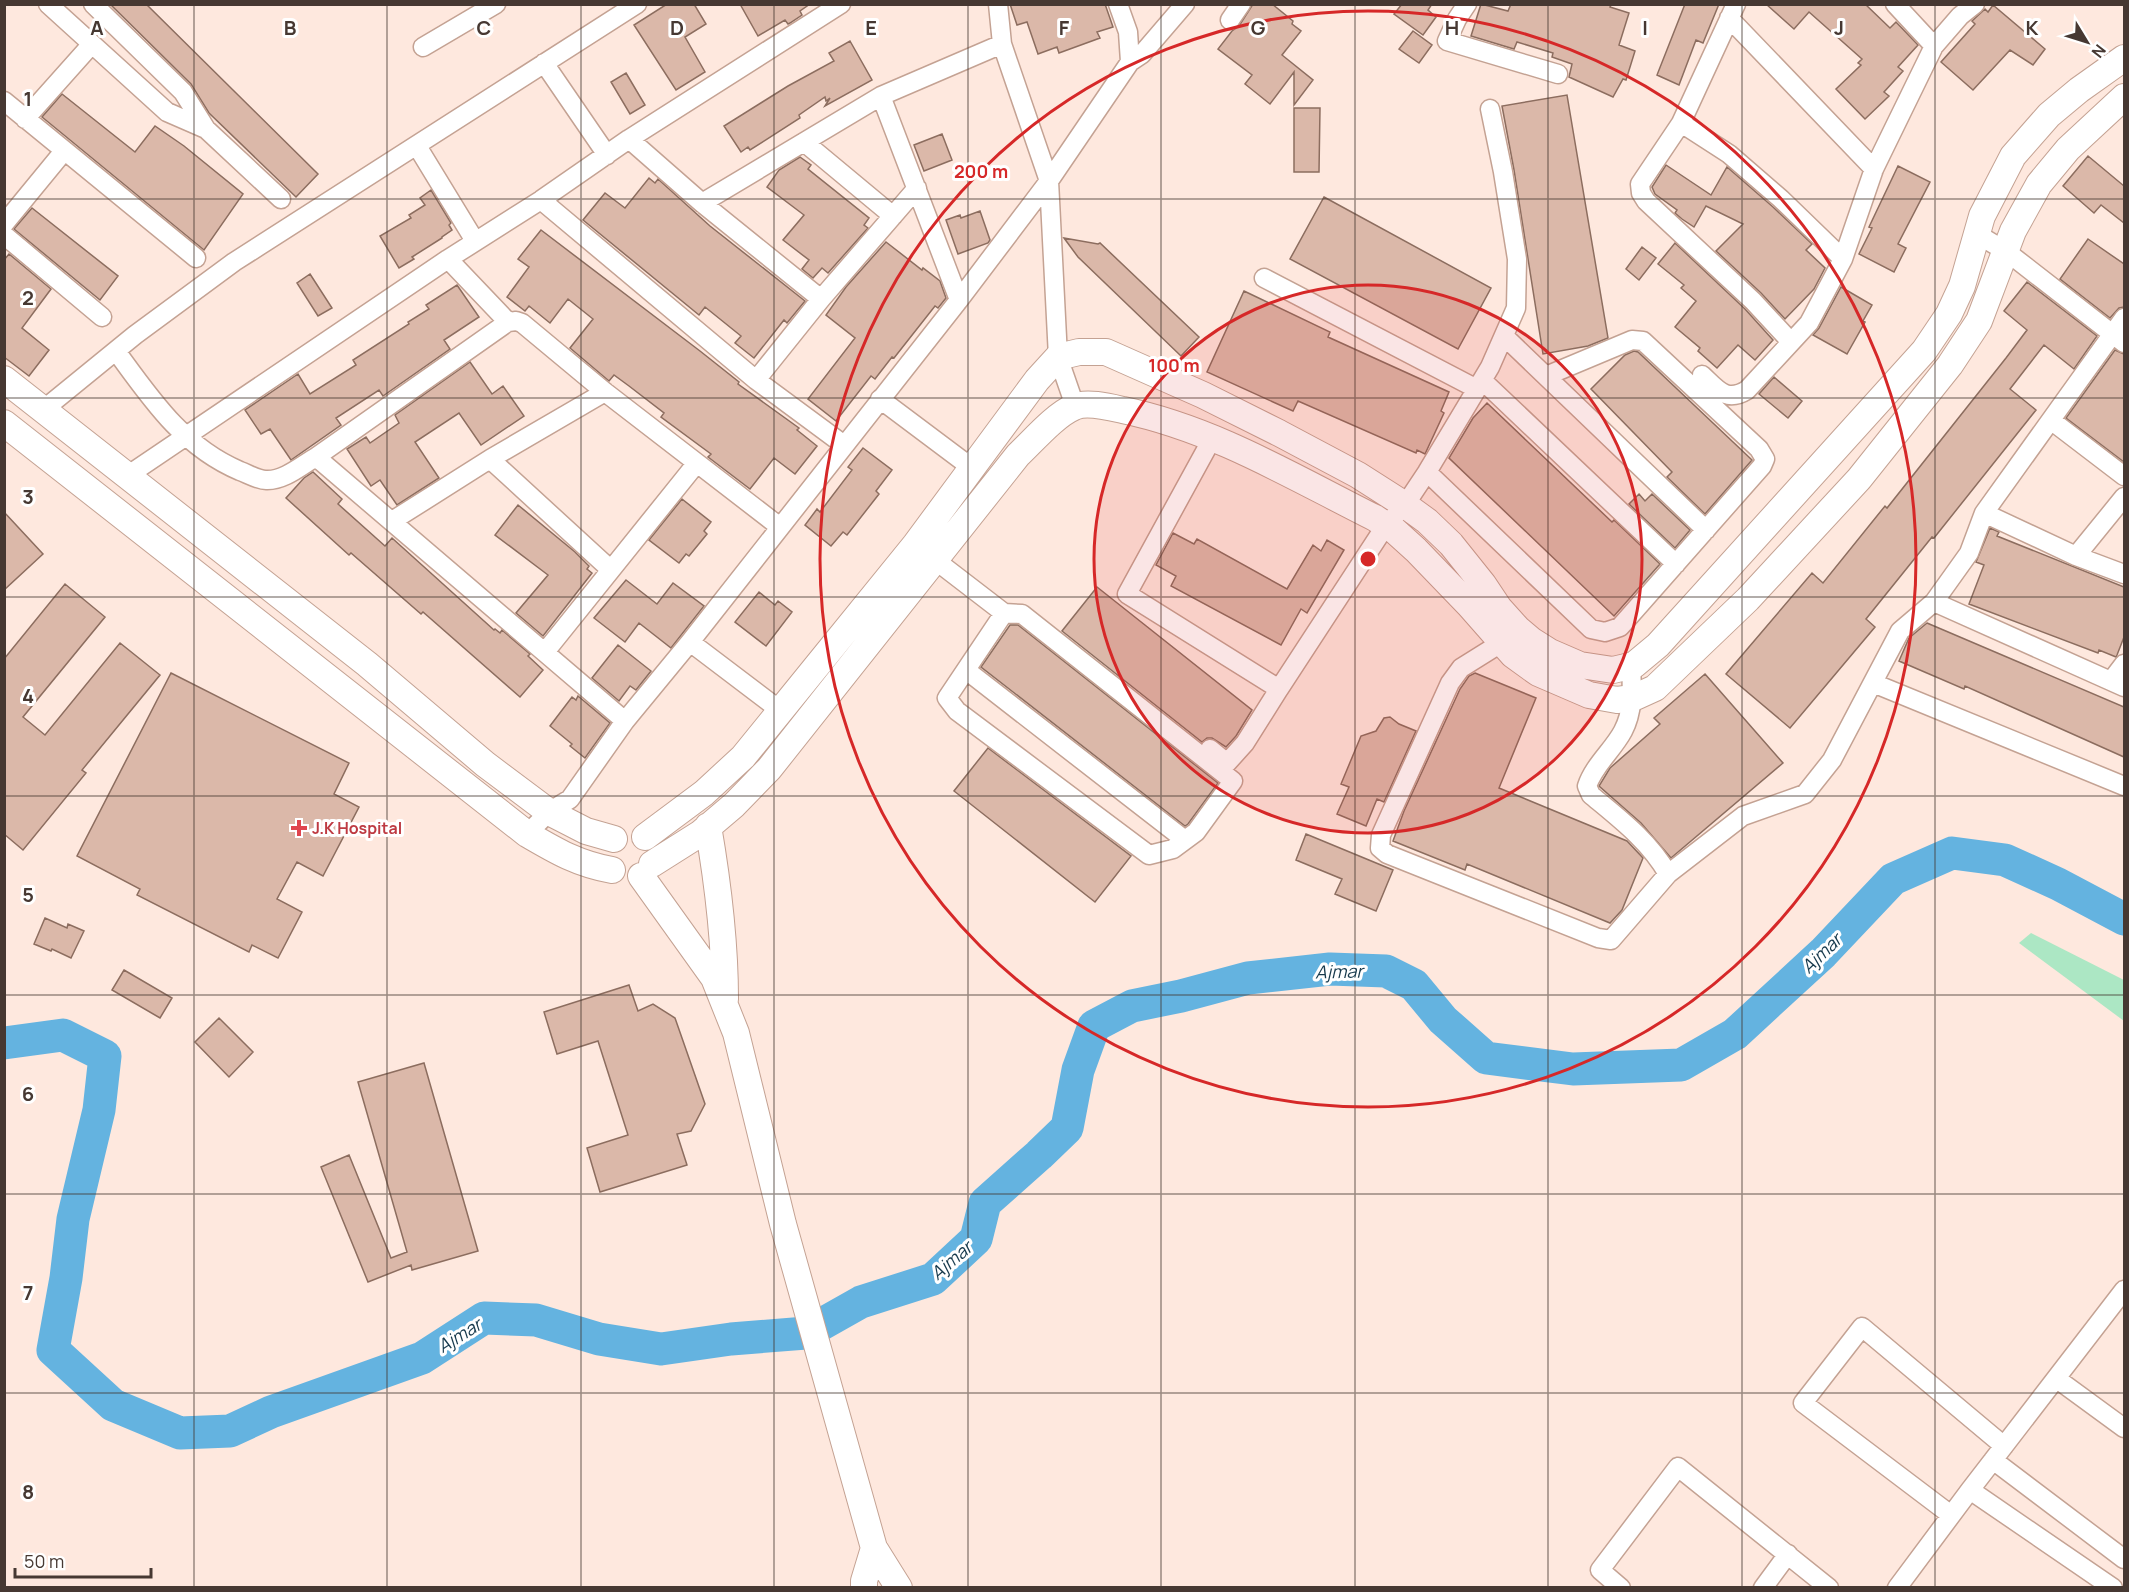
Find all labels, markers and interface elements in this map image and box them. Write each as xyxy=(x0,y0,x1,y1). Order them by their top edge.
north arrow xyxy=(2057,12,2117,72)
text: A xyxy=(90,14,104,41)
text: B xyxy=(284,14,297,41)
text: C xyxy=(477,14,491,41)
text: D xyxy=(670,14,684,41)
text: E xyxy=(865,14,877,41)
text: F xyxy=(1059,14,1070,41)
text: G xyxy=(1251,14,1266,41)
text: H xyxy=(1445,14,1459,41)
text: I xyxy=(1642,14,1648,41)
text: J xyxy=(1834,14,1844,41)
text: K xyxy=(2026,14,2039,41)
text: N xyxy=(2087,40,2111,63)
text: 1 xyxy=(24,85,32,112)
text: 200 m xyxy=(954,159,1008,183)
text: 2 xyxy=(22,284,34,311)
text: 100 m xyxy=(1148,353,1200,377)
text: 3 xyxy=(22,483,34,510)
centre of rings xyxy=(1358,549,1378,569)
text: 4 xyxy=(22,682,34,709)
place label: J.K Hospital xyxy=(312,817,402,839)
marker: J.K Hospital xyxy=(290,819,308,837)
text: 5 xyxy=(22,881,34,908)
water label: Ajmar xyxy=(1796,926,1848,978)
water label: Ajmar xyxy=(1315,959,1366,983)
text: 6 xyxy=(22,1080,34,1107)
water label: Ajmar xyxy=(925,1234,979,1285)
text: 7 xyxy=(23,1279,33,1306)
water label: Ajmar xyxy=(432,1311,488,1358)
text: 8 xyxy=(22,1478,34,1505)
scale bar xyxy=(15,1541,152,1579)
text: 50 m xyxy=(24,1549,64,1573)

